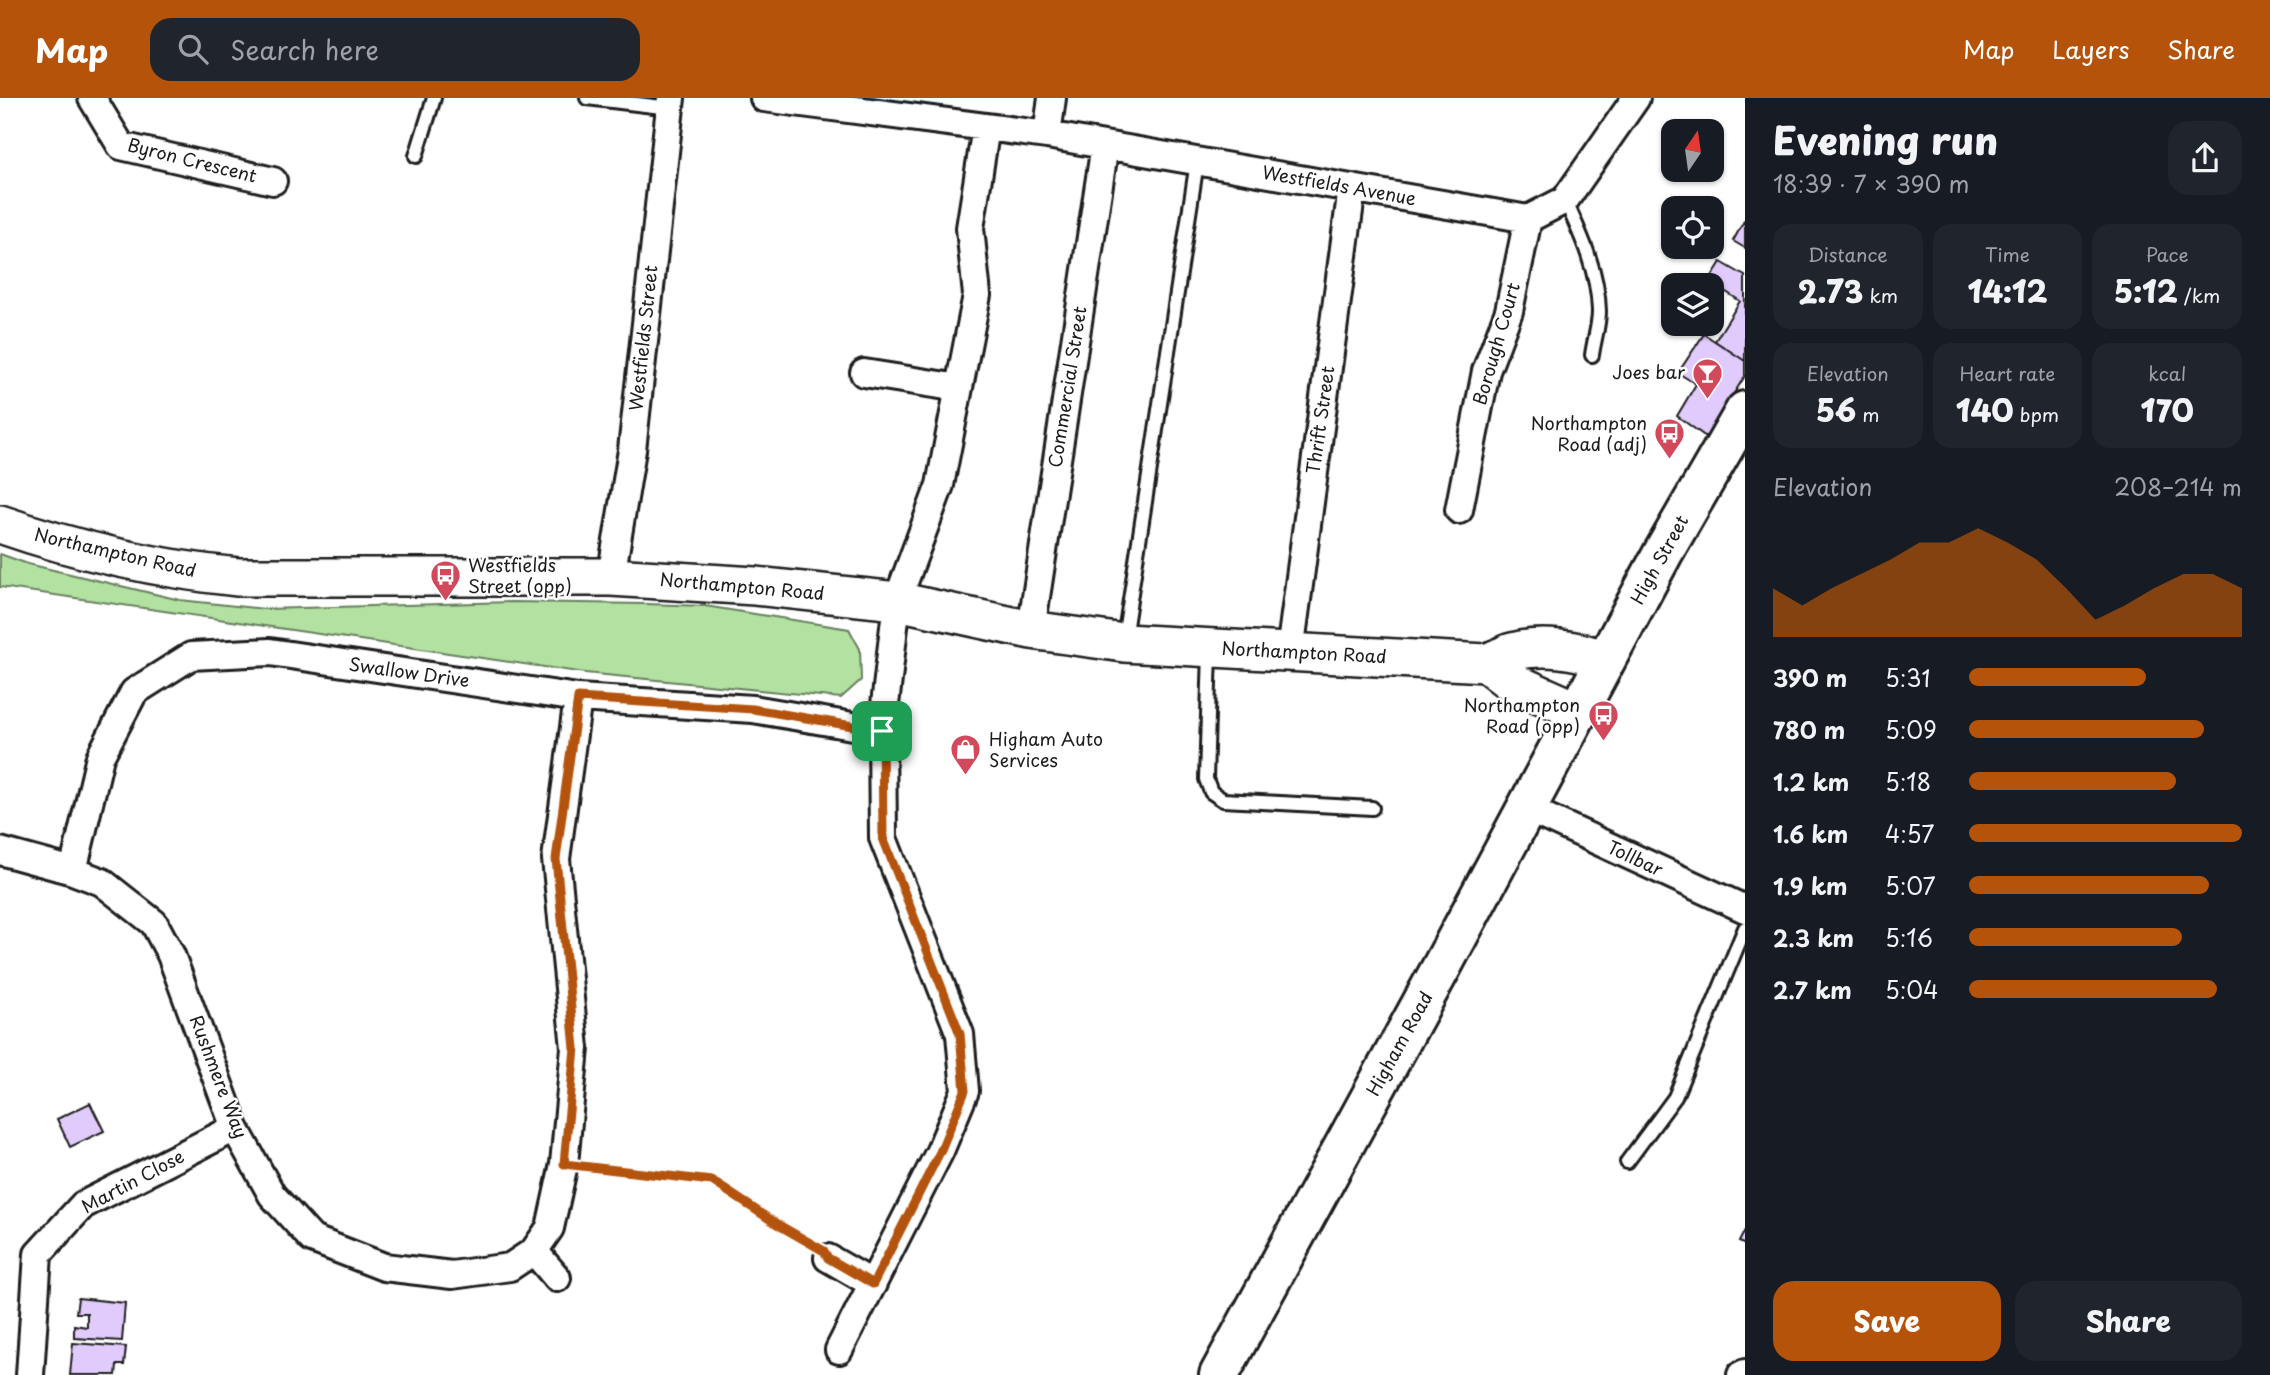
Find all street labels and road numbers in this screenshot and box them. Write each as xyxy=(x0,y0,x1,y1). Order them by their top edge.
street label: Byron Crescent xyxy=(125,130,260,189)
street label: Westfields Avenue xyxy=(1260,158,1418,211)
street label: Westfields Street xyxy=(621,264,664,412)
street label: Borough Court xyxy=(1465,279,1526,408)
street label: Commercial Street xyxy=(1040,304,1093,469)
street label: Thrift Street xyxy=(1299,364,1340,476)
street label: High Street xyxy=(1623,510,1694,609)
street label: Northampton Road xyxy=(32,520,199,583)
street label: Northampton Road xyxy=(659,565,826,606)
street label: Northampton Road xyxy=(1221,634,1387,669)
street label: Swallow Drive xyxy=(347,650,471,693)
street label: Tollbar xyxy=(1603,833,1669,883)
street label: Higham Road xyxy=(1359,986,1439,1100)
street label: Rushmere Way xyxy=(184,1011,255,1142)
street label: Martin Close xyxy=(76,1142,188,1219)

